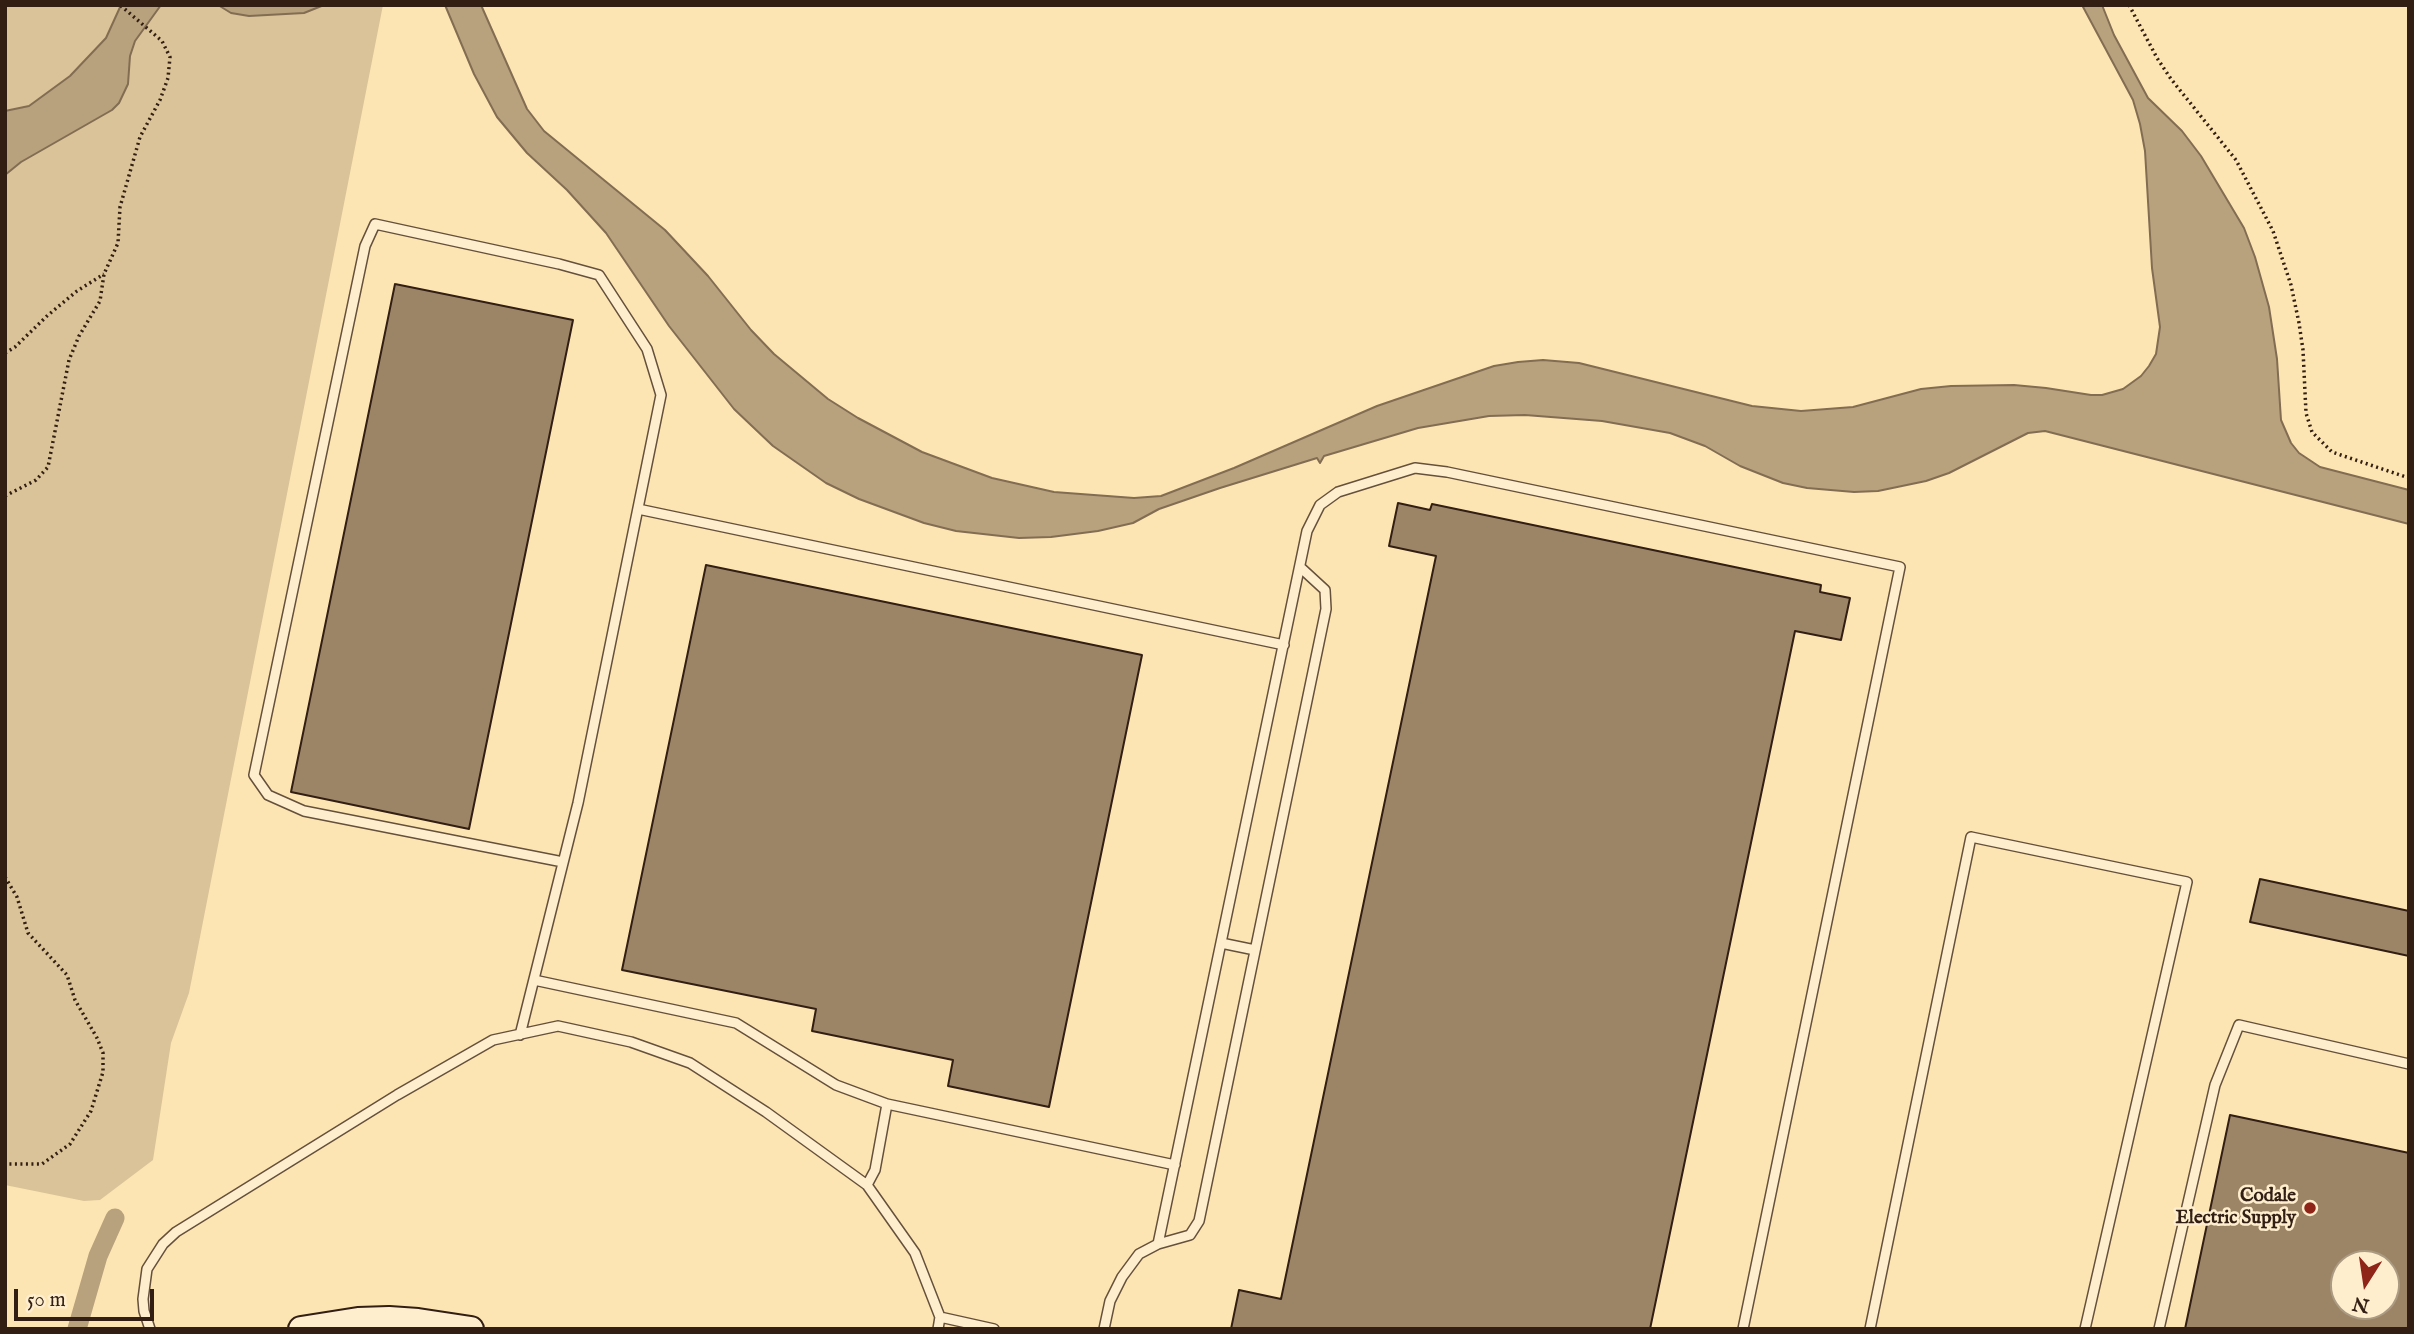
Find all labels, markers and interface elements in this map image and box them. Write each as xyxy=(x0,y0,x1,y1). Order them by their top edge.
place label: Codale Electric Supply xyxy=(2176,1186,2296,1230)
marker: Codale Electric Supply xyxy=(2302,1200,2318,1216)
north arrow xyxy=(2330,1250,2400,1320)
scale bar xyxy=(18,1274,158,1318)
text: 50 m xyxy=(27,1287,66,1314)
text: N xyxy=(2351,1290,2372,1317)

